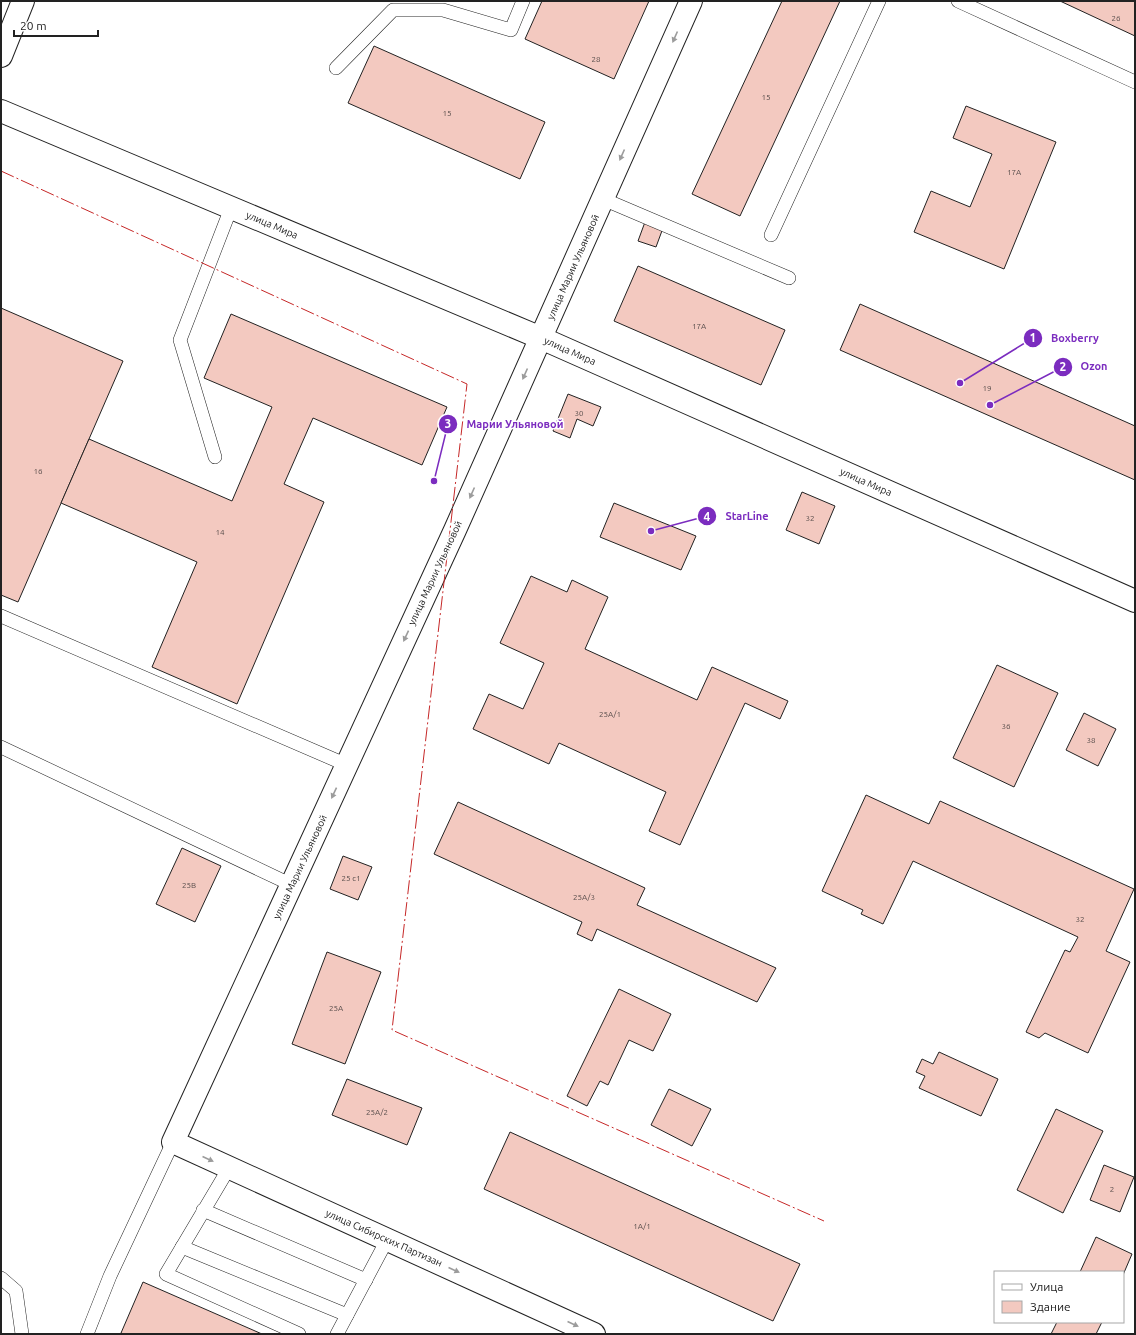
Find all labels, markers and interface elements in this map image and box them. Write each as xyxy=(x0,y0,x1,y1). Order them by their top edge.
scale bar xyxy=(14,12,98,38)
house number: 26 xyxy=(1111,14,1121,23)
text: 20 m xyxy=(20,19,47,32)
one-way arrow xyxy=(672,31,678,42)
house number: 28 xyxy=(591,55,601,64)
house number: 15 xyxy=(761,93,771,102)
house number: 15 xyxy=(442,109,452,118)
one-way arrow xyxy=(619,150,625,162)
house number: 17А xyxy=(1007,168,1022,177)
street label: улица Мира xyxy=(244,209,300,241)
street label: улица Марии Ульяновой xyxy=(545,213,601,321)
house number: 17А xyxy=(692,322,707,331)
callout: Boxberry xyxy=(1023,327,1107,350)
text: 1 xyxy=(1030,331,1036,344)
text: Boxberry xyxy=(1051,332,1099,344)
street label: улица Мира xyxy=(543,335,597,367)
callout: Ozon xyxy=(1053,355,1116,378)
text: 2 xyxy=(1060,360,1067,373)
text: Ozon xyxy=(1081,360,1107,372)
one-way arrow xyxy=(521,368,527,380)
house number: 19 xyxy=(982,384,992,393)
house number: 30 xyxy=(574,409,584,418)
callout: Марии Ульяновой xyxy=(438,412,571,435)
text: 3 xyxy=(445,417,451,430)
text: Марии Ульяновой xyxy=(467,418,563,430)
street label: улица Мира xyxy=(839,466,893,498)
house number: 16 xyxy=(33,467,43,476)
one-way arrow xyxy=(468,487,474,499)
callout: StarLine xyxy=(697,505,777,528)
text: 4 xyxy=(704,510,711,523)
text: StarLine xyxy=(725,510,769,522)
house number: 32 xyxy=(805,514,815,523)
street label: улица Марии Ульяновой xyxy=(406,519,464,627)
house number: 14 xyxy=(215,528,225,537)
one-way arrow xyxy=(403,631,409,642)
house number: 25А/1 xyxy=(599,710,621,719)
house number: 36 xyxy=(1001,722,1011,731)
house number: 38 xyxy=(1086,736,1096,745)
one-way arrow xyxy=(331,787,337,798)
street label: улица Марии Ульяновой xyxy=(271,813,329,921)
house number: 25 с1 xyxy=(341,874,361,883)
house number: 25В xyxy=(182,881,196,890)
house number: 25А/3 xyxy=(573,893,595,902)
house number: 32 xyxy=(1075,915,1085,924)
house number: 25А xyxy=(329,1004,344,1013)
house number: 25А/2 xyxy=(366,1108,388,1117)
one-way arrow xyxy=(203,1156,214,1162)
house number: 2 xyxy=(1110,1185,1114,1194)
street label: улица Сибирских Партизан xyxy=(324,1207,444,1269)
house number: 1А/1 xyxy=(633,1222,651,1231)
one-way arrow xyxy=(449,1267,460,1273)
legend xyxy=(994,1271,1124,1323)
text: Улица xyxy=(1030,1280,1063,1293)
text: Здание xyxy=(1030,1300,1071,1313)
one-way arrow xyxy=(567,1321,578,1327)

